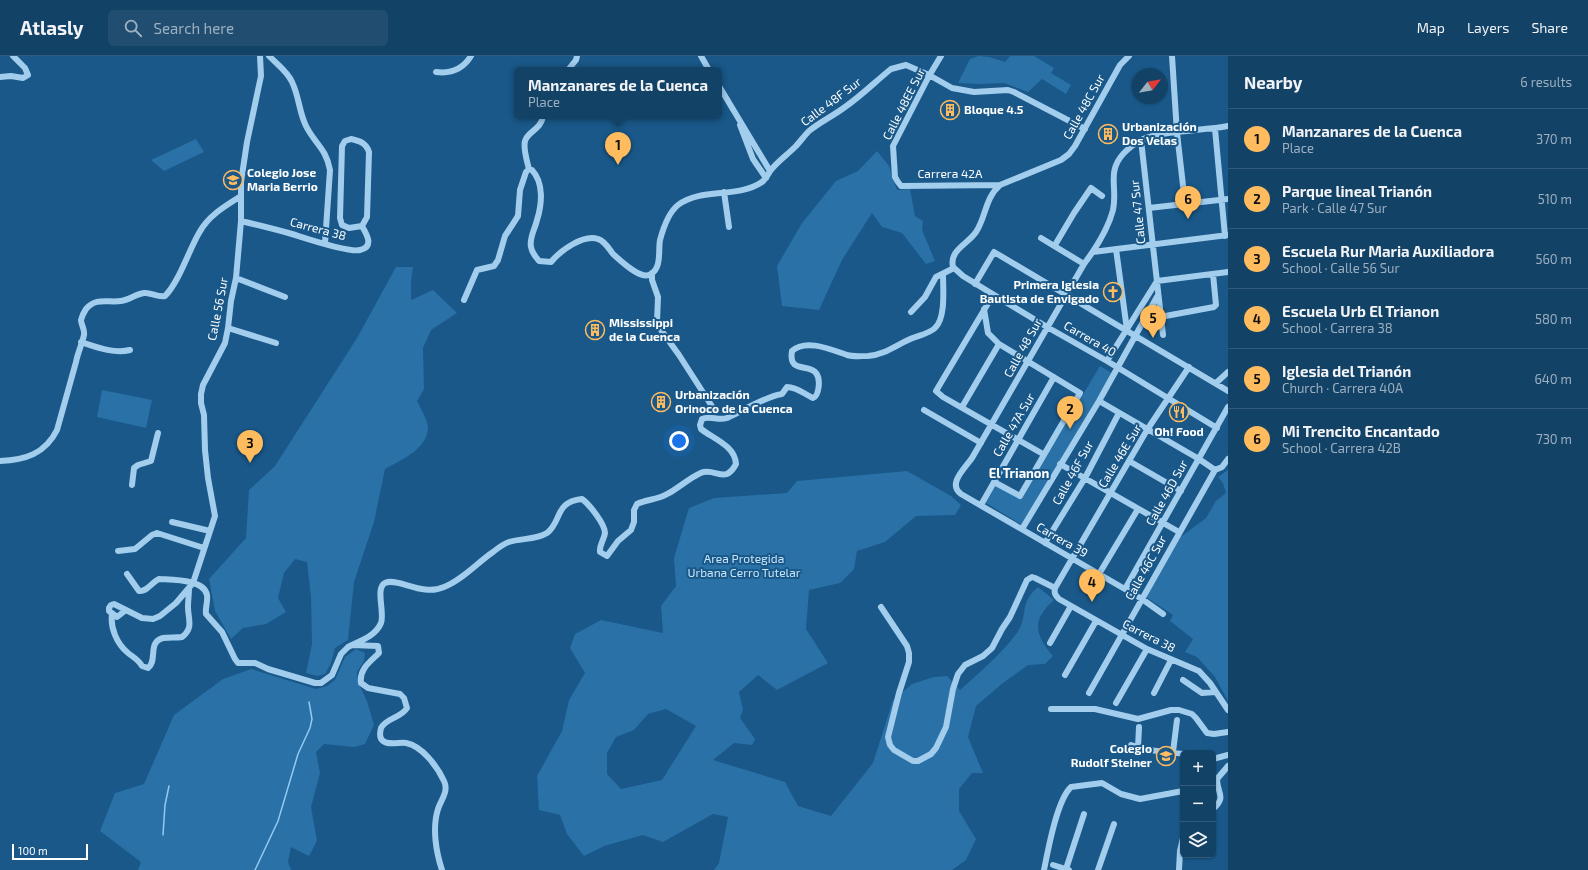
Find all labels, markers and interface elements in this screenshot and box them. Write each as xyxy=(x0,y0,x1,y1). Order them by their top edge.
search box xyxy=(108,10,388,46)
text: Atlasly xyxy=(20,16,84,39)
icon: search xyxy=(122,17,144,39)
text: Search here xyxy=(154,19,234,37)
text: Map xyxy=(1417,19,1445,36)
text: Layers xyxy=(1467,19,1509,36)
text: Share xyxy=(1531,19,1568,36)
street label: Calle 48EE Sur xyxy=(879,65,927,142)
popup xyxy=(514,67,722,119)
north arrow xyxy=(1132,68,1168,104)
street label: Calle 48C Sur xyxy=(1059,71,1107,142)
text: Nearby xyxy=(1244,72,1302,92)
street label: Calle 48F Sur xyxy=(798,74,863,128)
text: 6 results xyxy=(1520,74,1572,90)
text: Manzanares de la Cuenca xyxy=(528,76,708,94)
text: Place xyxy=(528,94,560,110)
building icon: Bloque 4.5 xyxy=(939,99,961,121)
place label: Bloque 4.5 xyxy=(964,102,1024,116)
place label: Urbanización Dos Velas xyxy=(1122,119,1197,147)
text: Manzanares de la Cuenca xyxy=(1282,122,1462,140)
building icon: Urbanización Dos Velas xyxy=(1097,123,1119,145)
text: 1 xyxy=(1254,131,1260,147)
text: 370 m xyxy=(1536,131,1572,147)
pin: 1 xyxy=(605,132,631,165)
text: Place xyxy=(1282,140,1314,156)
place label: Colegio Jose Maria Berrio xyxy=(247,165,318,193)
street label: Carrera 42A xyxy=(917,166,983,180)
school or university icon: Colegio Jose Maria Berrio xyxy=(222,169,244,191)
street label: Calle 47 Sur xyxy=(1127,179,1147,245)
text: Parque lineal Trianón xyxy=(1282,182,1432,200)
pin: 6 xyxy=(1175,186,1201,219)
text: 2 xyxy=(1253,191,1261,207)
text: 510 m xyxy=(1538,191,1572,207)
text: Park · Calle 47 Sur xyxy=(1282,200,1387,216)
street label: Carrera 38 xyxy=(289,214,348,242)
text: Escuela Rur Maria Auxiliadora xyxy=(1282,242,1494,260)
text: 3 xyxy=(1253,251,1261,267)
text: 560 m xyxy=(1535,251,1572,267)
text: School · Calle 56 Sur xyxy=(1282,260,1400,276)
street label: Calle 56 Sur xyxy=(204,276,230,342)
place label: Primera Iglesia Bautista de Envigado xyxy=(980,277,1099,305)
church icon: Primera Iglesia Bautista de Envigado xyxy=(1102,281,1124,303)
text: Escuela Urb El Trianon xyxy=(1282,302,1439,320)
pin: 5 xyxy=(1140,305,1166,338)
text: 4 xyxy=(1253,311,1261,327)
text: 580 m xyxy=(1535,311,1572,327)
place label: Mississippi de la Cuenca xyxy=(609,315,680,343)
street label: Calle 48 Sur xyxy=(1000,315,1044,380)
street label: Carrera 40 xyxy=(1062,318,1119,359)
building icon: Mississippi de la Cuenca xyxy=(584,319,606,341)
text: School · Carrera 38 xyxy=(1282,320,1393,336)
text: Iglesia del Trianón xyxy=(1282,362,1411,380)
text: 5 xyxy=(1253,371,1261,387)
text: 640 m xyxy=(1534,371,1572,387)
text: Church · Carrera 40A xyxy=(1282,380,1403,396)
place label: Urbanización Orinoco de la Cuenca xyxy=(675,387,793,415)
street label: Calle 47A Sur xyxy=(989,390,1037,459)
building icon: Urbanización Orinoco de la Cuenca xyxy=(650,391,672,413)
pin: 2 xyxy=(1057,396,1083,429)
restaurant icon: Oh! Food xyxy=(1168,401,1190,423)
street label: Calle 46E Sur xyxy=(1095,421,1144,490)
text: Mi Trencito Encantado xyxy=(1282,422,1440,440)
place label: Oh! Food xyxy=(1154,424,1204,438)
pin: 3 xyxy=(237,430,263,463)
your location xyxy=(669,431,689,451)
text: 6 xyxy=(1253,431,1261,447)
text: 730 m xyxy=(1536,431,1572,447)
street label: Calle 46F Sur xyxy=(1049,438,1096,507)
text: School · Carrera 42B xyxy=(1282,440,1401,456)
street label: Calle 46D Sur xyxy=(1142,457,1190,528)
district label: El Trianon xyxy=(989,465,1050,481)
street label: Carrera 39 xyxy=(1034,519,1091,560)
street label: Calle 46C Sur xyxy=(1122,533,1169,602)
park label: Area Protegida Urbana Cerro Tutelar xyxy=(687,551,801,579)
pin: 4 xyxy=(1079,569,1105,602)
street label: Carrera 38 xyxy=(1121,616,1178,654)
place label: Colegio Rudolf Steiner xyxy=(1071,741,1152,769)
school or university icon: Colegio Rudolf Steiner xyxy=(1155,745,1177,767)
map controls xyxy=(1180,750,1216,858)
button: + xyxy=(1180,750,1216,786)
button: − xyxy=(1180,786,1216,822)
button: layers xyxy=(1180,822,1216,858)
scale bar xyxy=(12,842,88,861)
text: 100 m xyxy=(18,844,48,857)

